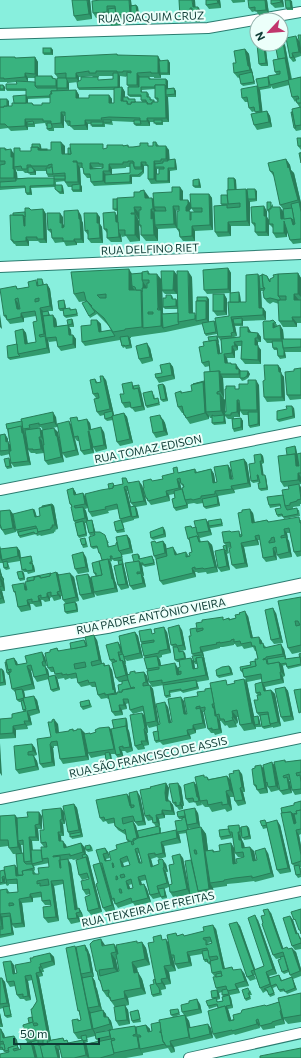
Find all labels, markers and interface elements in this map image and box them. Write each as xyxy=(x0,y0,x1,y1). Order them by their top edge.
street label: RUA JOAQUIM CRUZ xyxy=(98,8,204,26)
north arrow xyxy=(249,12,289,52)
text: N xyxy=(252,30,267,43)
street label: RUA DELFINO RIET xyxy=(101,240,199,257)
street label: RUA TOMAZ EDISON xyxy=(93,432,203,465)
street label: RUA PADRE ANTÔNIO VIEIRA xyxy=(75,594,227,636)
street label: RUA SÃO FRANCISCO DE ASSIS xyxy=(68,733,228,780)
street label: RUA TEIXEIRA DE FREITAS xyxy=(80,888,216,929)
scale bar xyxy=(14,1020,99,1046)
text: 50 m xyxy=(20,1026,48,1040)

